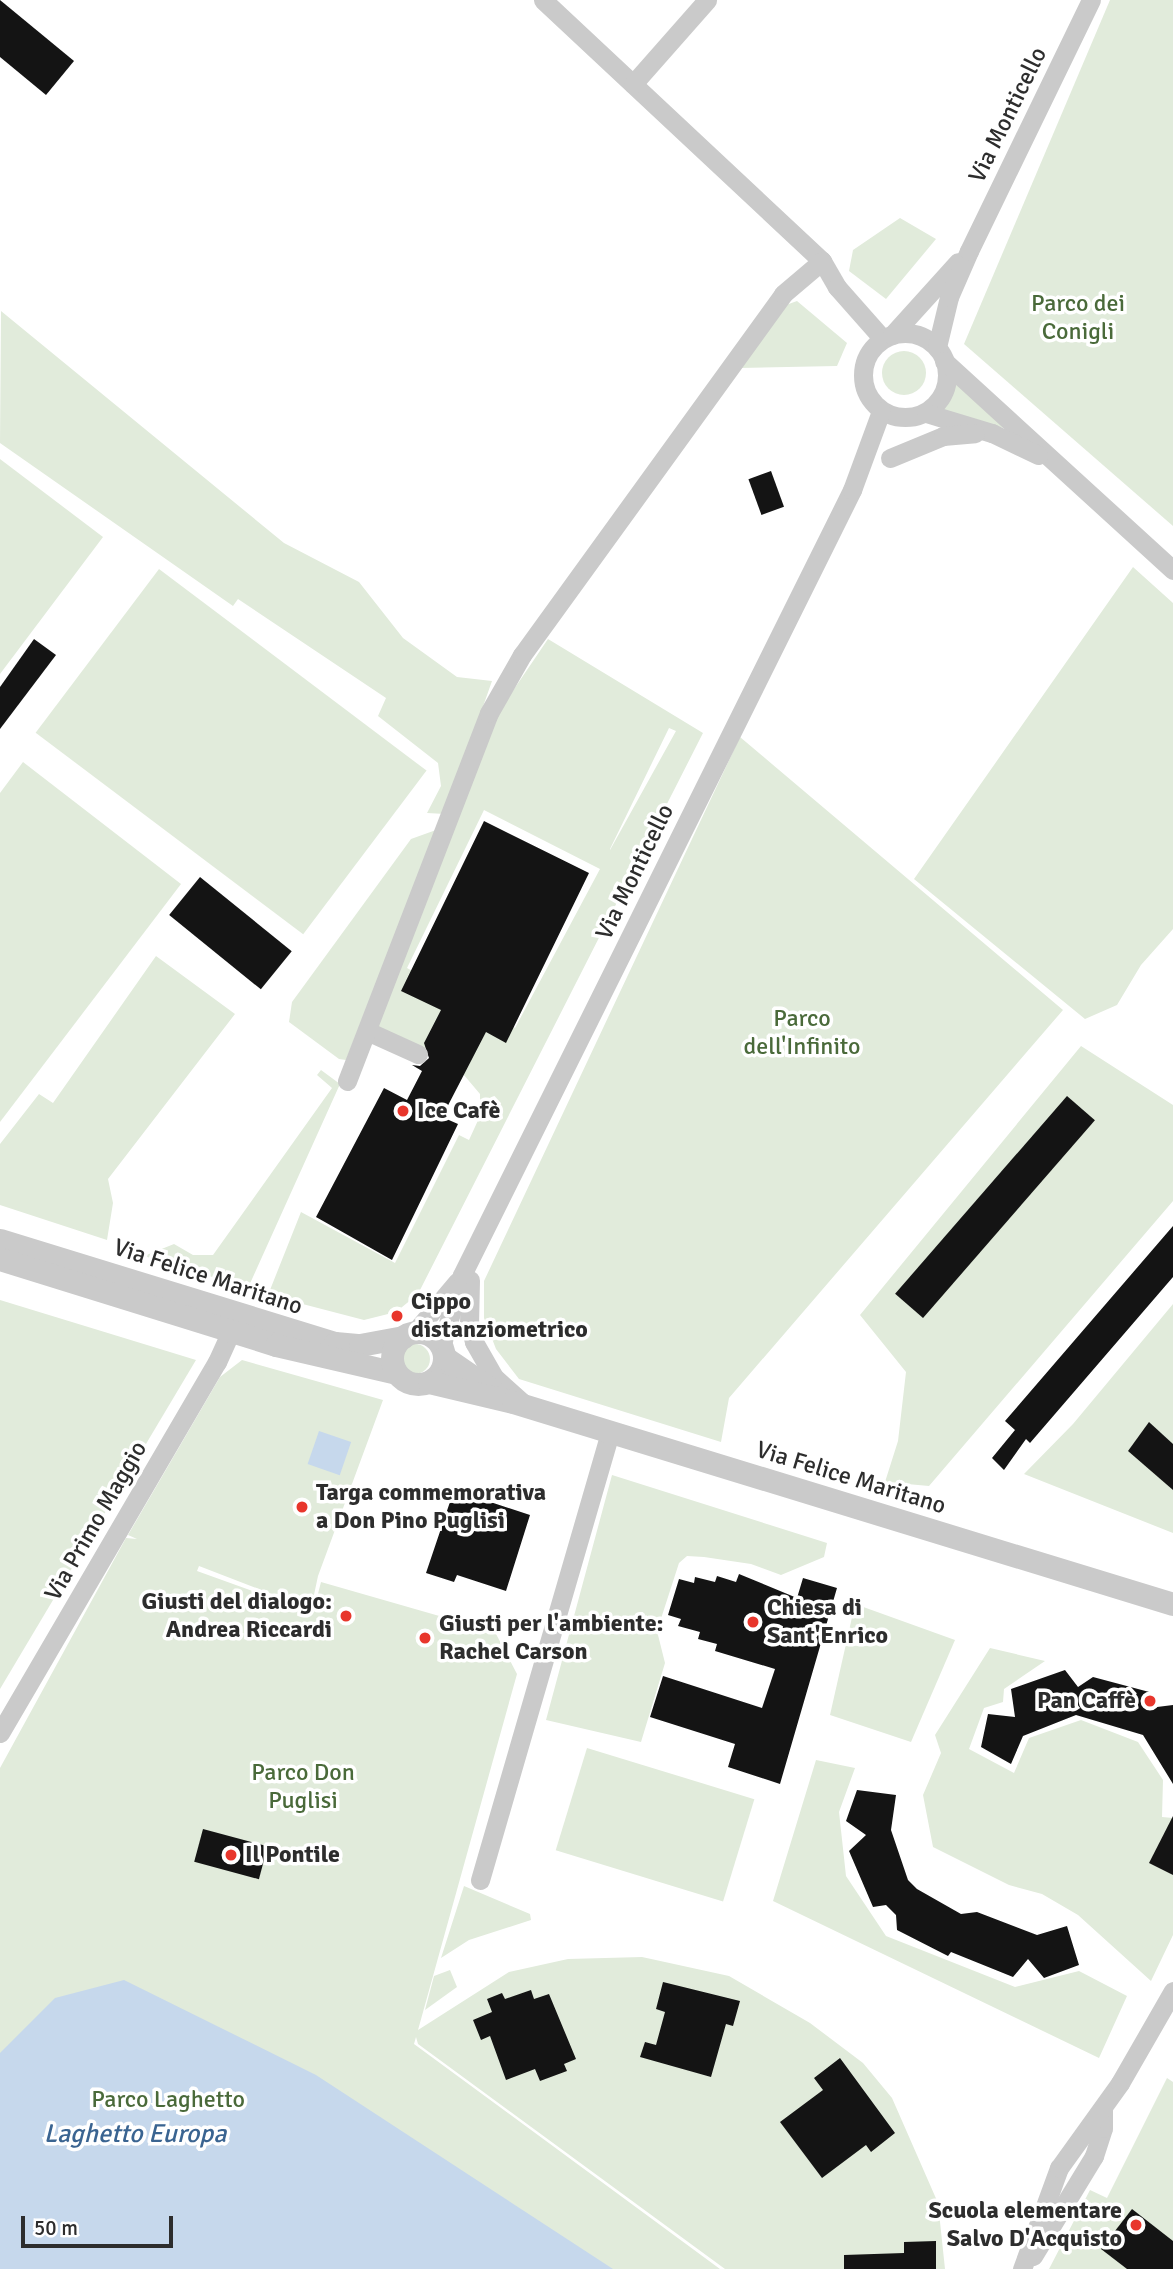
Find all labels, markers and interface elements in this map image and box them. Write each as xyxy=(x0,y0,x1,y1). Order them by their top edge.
street label: Via Monticello xyxy=(963,43,1053,187)
park label: Parco dei Conigli xyxy=(1031,290,1125,346)
street label: Via Monticello xyxy=(590,800,680,944)
park label: Parco dell'Infinito xyxy=(744,1005,860,1061)
place label: Ice Cafè xyxy=(417,1097,500,1125)
marker: Ice Cafè xyxy=(395,1103,411,1119)
street label: Via Felice Maritano xyxy=(110,1233,306,1321)
place label: Cippo distanziometrico xyxy=(411,1288,588,1344)
marker: Cippo distanziometrico xyxy=(389,1308,405,1324)
street label: Via Felice Maritano xyxy=(753,1435,949,1521)
street label: Via Primo Maggio xyxy=(39,1436,153,1606)
place label: Targa commemorativa a Don Pino Puglisi xyxy=(316,1479,546,1535)
marker: Targa commemorativa a Don Pino Puglisi xyxy=(294,1499,310,1515)
place label: Giusti del dialogo: Andrea Riccardi xyxy=(142,1588,332,1644)
place label: Chiesa di Sant'Enrico xyxy=(767,1594,888,1650)
marker: Giusti del dialogo: Andrea Riccardi xyxy=(338,1608,354,1624)
place label: Giusti per l'ambiente: Rachel Carson xyxy=(439,1610,664,1666)
marker: Chiesa di Sant'Enrico xyxy=(745,1614,761,1630)
marker: Giusti per l'ambiente: Rachel Carson xyxy=(417,1630,433,1646)
place label: Pan Caffè xyxy=(1037,1687,1136,1715)
marker: Pan Caffè xyxy=(1142,1693,1158,1709)
park label: Parco Don Puglisi xyxy=(251,1759,355,1815)
place label: Il Pontile xyxy=(245,1841,340,1869)
marker: Il Pontile xyxy=(223,1847,239,1863)
park label: Parco Laghetto xyxy=(91,2086,245,2114)
water label: Laghetto Europa xyxy=(44,2119,226,2151)
place label: Scuola elementare Salvo D'Acquisto xyxy=(928,2197,1122,2253)
scale bar xyxy=(24,2202,177,2246)
text: 50 m xyxy=(34,2215,78,2241)
marker: Scuola elementare Salvo D'Acquisto xyxy=(1128,2217,1144,2233)

